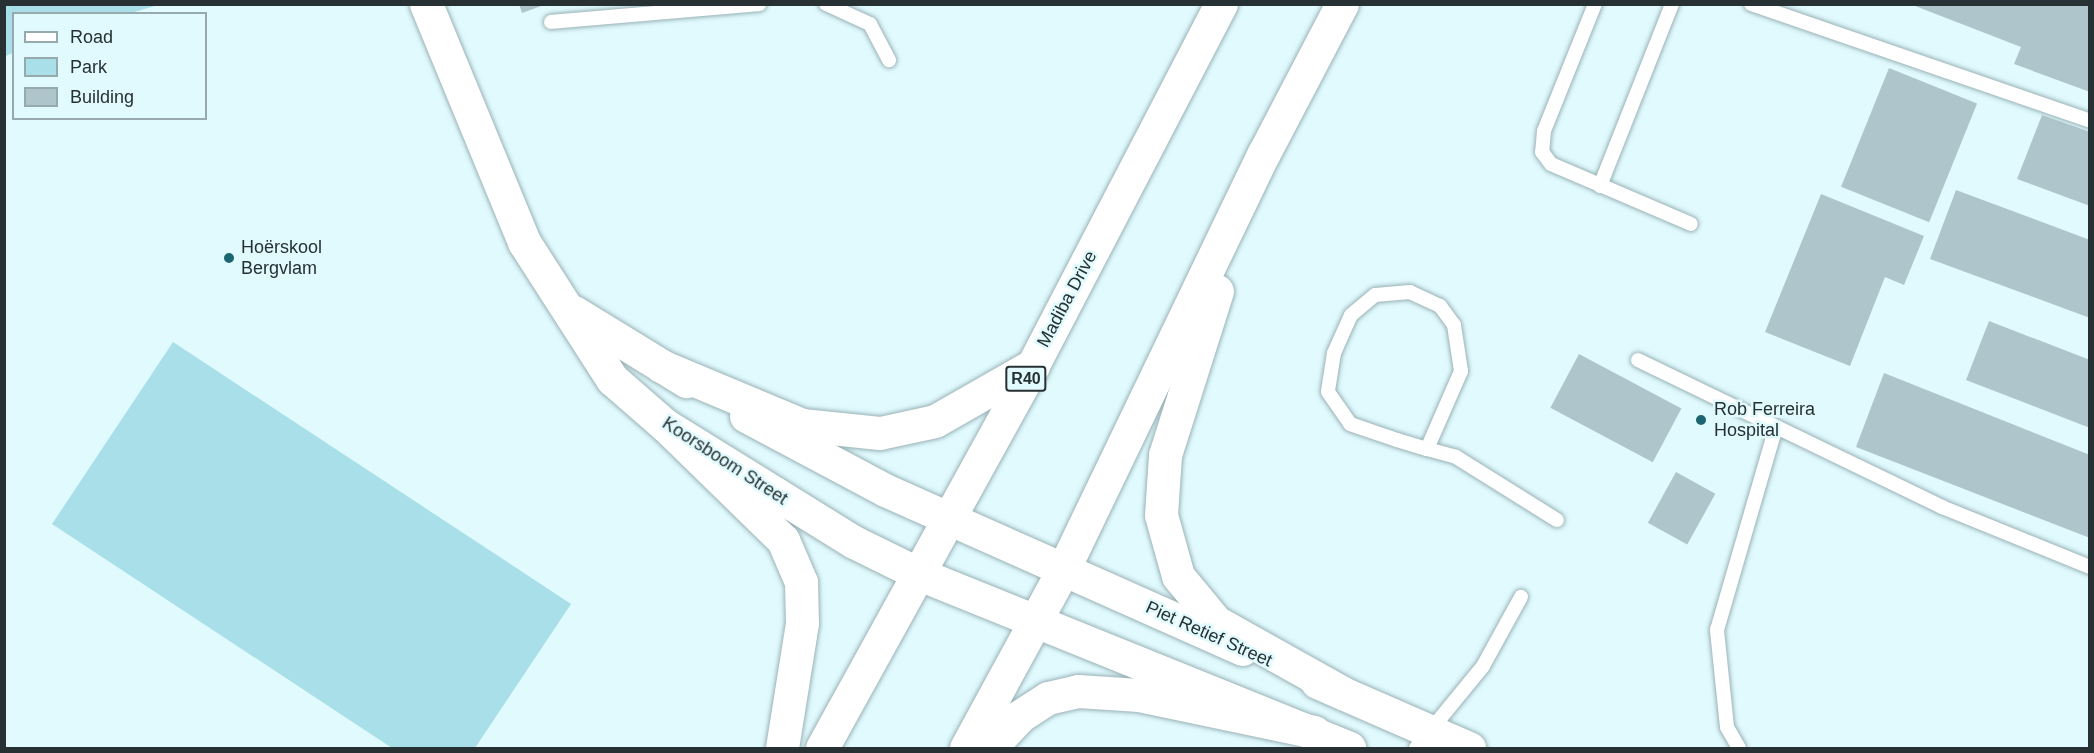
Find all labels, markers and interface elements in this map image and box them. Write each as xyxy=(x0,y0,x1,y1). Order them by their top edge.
legend xyxy=(12,12,207,120)
text: Road xyxy=(70,27,113,47)
text: Park xyxy=(70,57,107,77)
text: Building xyxy=(70,87,134,107)
place label: Hoërskool Bergvlam xyxy=(241,237,322,280)
street label: Madiba Drive xyxy=(1033,247,1101,351)
marker: Hoërskool Bergvlam xyxy=(222,251,236,265)
road number: R40 xyxy=(1005,366,1047,392)
place label: Rob Ferreira Hospital xyxy=(1714,399,1815,442)
marker: Rob Ferreira Hospital xyxy=(1692,411,1710,429)
street label: Koorsboom Street xyxy=(658,412,792,510)
street label: Piet Retief Street xyxy=(1142,596,1276,672)

